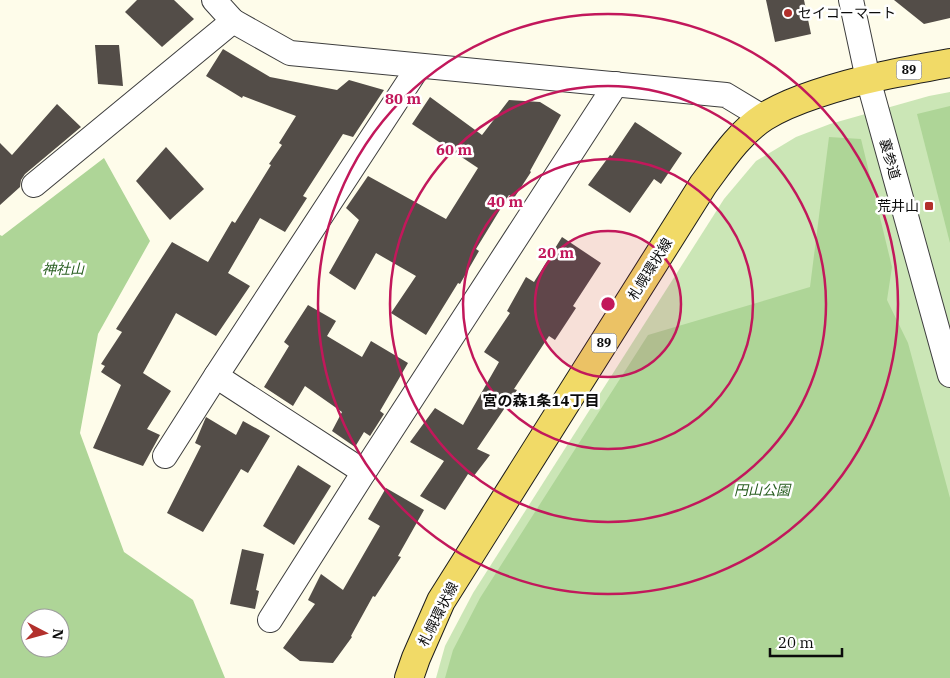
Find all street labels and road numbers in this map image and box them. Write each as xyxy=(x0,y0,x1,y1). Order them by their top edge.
road number: 89 xyxy=(896,60,922,80)
street label: 裏参道 xyxy=(876,136,904,182)
street label: 札幌環状線 xyxy=(624,235,676,303)
road number: 89 xyxy=(592,333,616,352)
street label: 札幌環状線 xyxy=(414,579,462,649)

